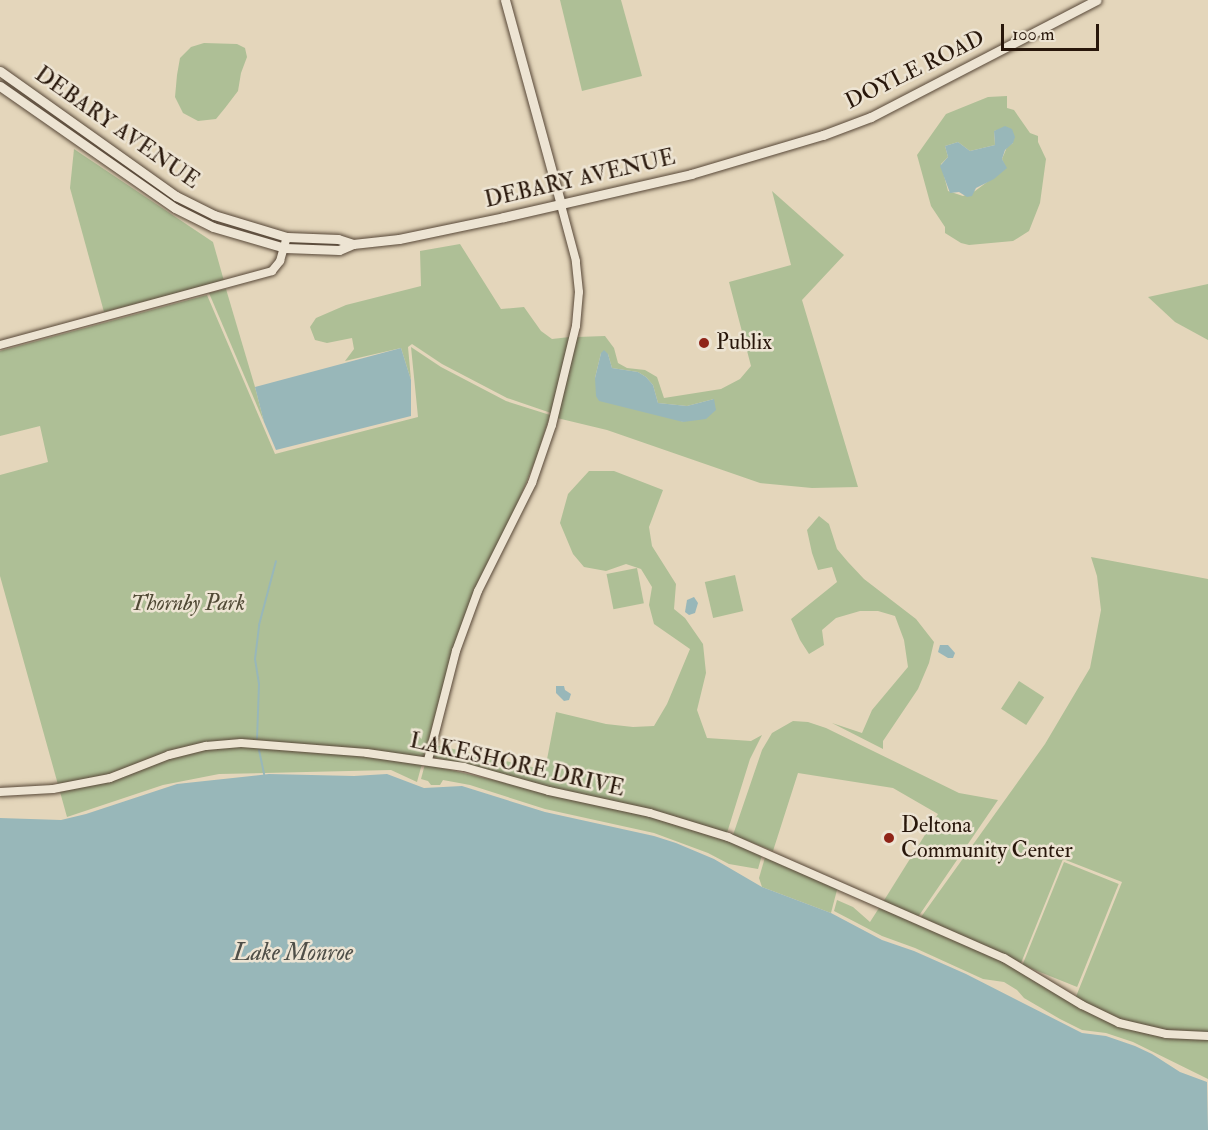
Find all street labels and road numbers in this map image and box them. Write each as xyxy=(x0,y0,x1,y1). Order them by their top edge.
street label: DOYLE ROAD xyxy=(841,25,989,115)
street label: DEBARY AVENUE xyxy=(30,61,204,195)
street label: DEBARY AVENUE xyxy=(482,144,678,214)
street label: LAKESHORE DRIVE xyxy=(407,727,627,803)

